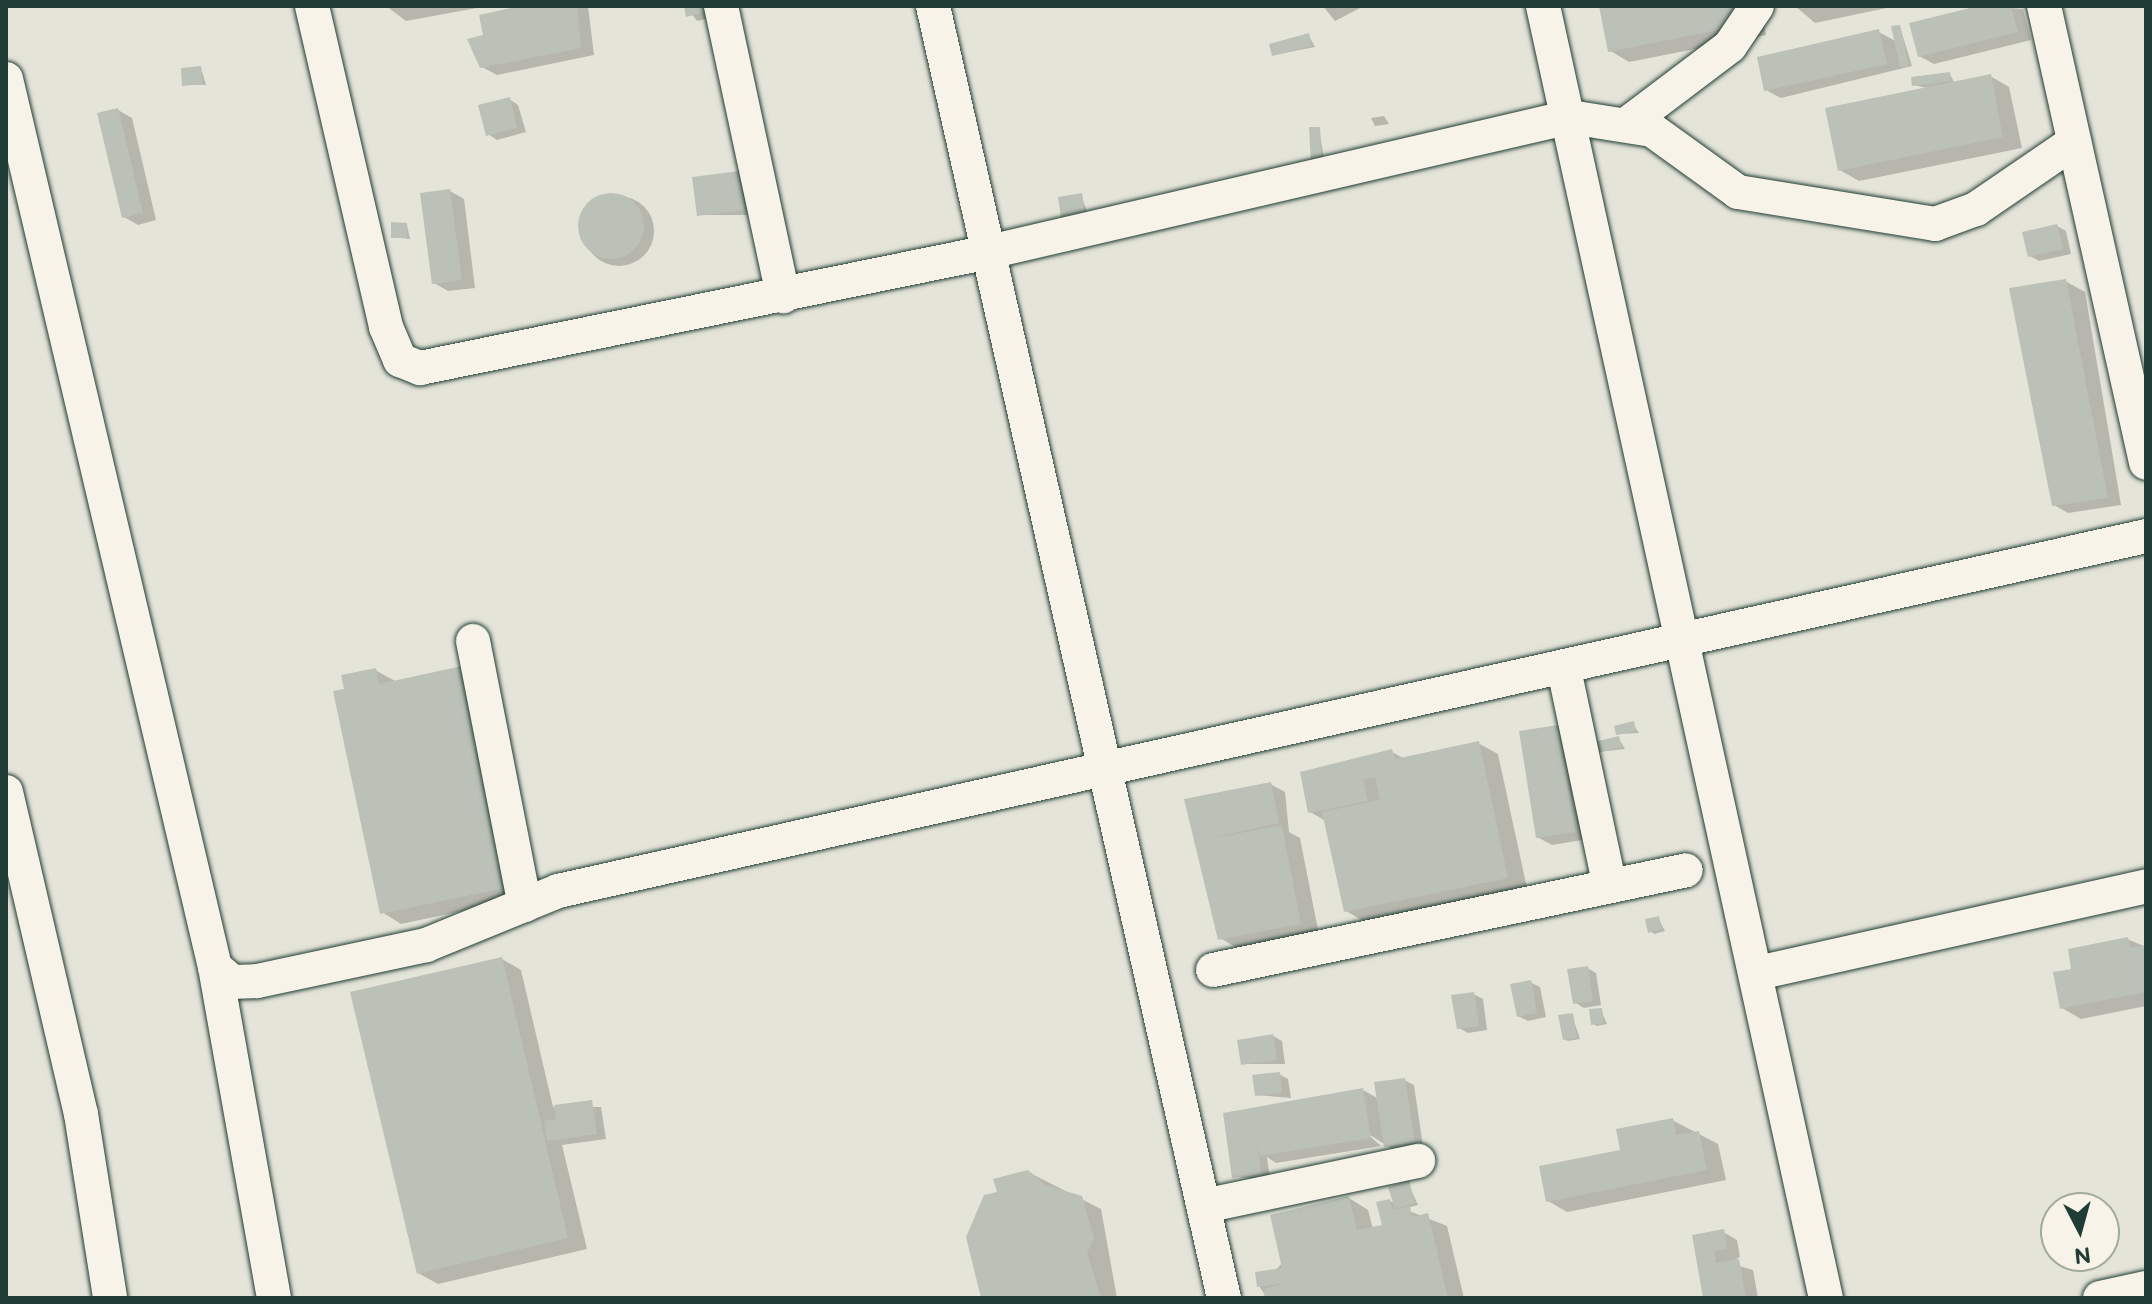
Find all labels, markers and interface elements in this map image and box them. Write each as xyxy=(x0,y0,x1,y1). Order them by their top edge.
north arrow xyxy=(2040,1192,2120,1272)
text: N xyxy=(2073,1240,2092,1269)

